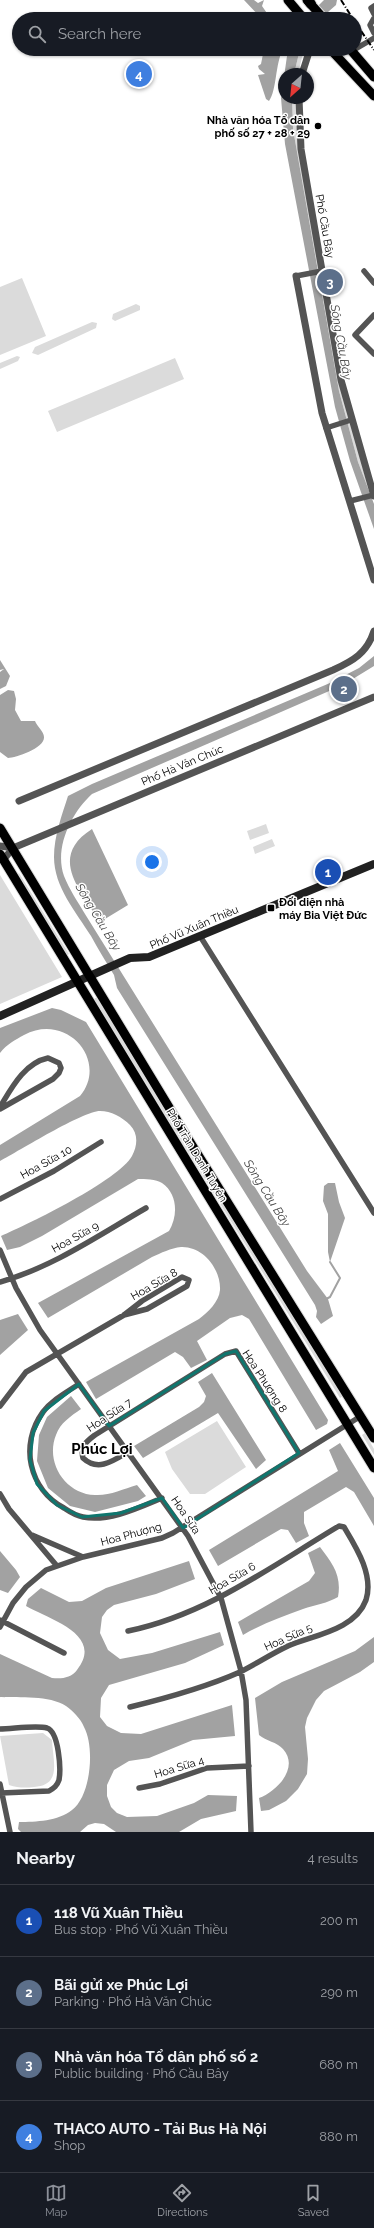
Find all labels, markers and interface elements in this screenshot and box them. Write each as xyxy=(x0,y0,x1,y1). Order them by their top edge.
search box xyxy=(12,12,362,56)
icon: search xyxy=(26,23,48,45)
text: Search here xyxy=(58,25,141,43)
pin: 4 xyxy=(126,59,152,89)
north arrow xyxy=(278,68,314,104)
place label: Nhà văn hóa Tổ dân phố số 27 + 28 + 29 xyxy=(207,114,311,140)
marker: Nhà văn hóa Tổ dân phố số 27 + 28 + 29 xyxy=(313,121,323,131)
street label: Phố Cầu Bây xyxy=(312,193,337,259)
pin: 3 xyxy=(317,267,343,297)
water label: Sông Cầu Bây xyxy=(327,302,355,382)
pin: 2 xyxy=(331,674,357,704)
street label: Phố Hà Văn Chúc xyxy=(139,742,225,789)
your location xyxy=(142,852,162,872)
pin: 1 xyxy=(315,857,341,887)
water label: Sông Cầu Bây xyxy=(72,880,124,954)
place label: Đối diện nhà máy Bia Việt Đức xyxy=(279,896,367,922)
street label: Phố Vũ Xuân Thiều xyxy=(148,903,241,952)
marker: Đối diện nhà máy Bia Việt Đức xyxy=(266,903,276,913)
street label: Phố Trần Danh Tuyên xyxy=(163,1106,230,1205)
street label: Hoa Sữa 10 xyxy=(18,1143,74,1182)
water label: Sông Cầu Bây xyxy=(240,1156,294,1230)
street label: Hoa Sữa 9 xyxy=(49,1219,101,1256)
street label: Hoa Sữa 8 xyxy=(129,1266,180,1303)
street label: Hoa Phượng 8 xyxy=(239,1347,290,1415)
street label: Hoa Sữa 7 xyxy=(84,1396,134,1435)
district label: Phúc Lợi xyxy=(71,1440,133,1458)
street label: Hoa Sữa xyxy=(168,1494,203,1537)
street label: Hoa Phượng xyxy=(99,1520,163,1549)
street label: Hoa Sữa 6 xyxy=(206,1560,258,1597)
street label: Hoa Sữa 5 xyxy=(262,1621,314,1654)
street label: Hoa Sữa 4 xyxy=(153,1754,206,1781)
text: Nearby xyxy=(16,1848,75,1868)
text: 4 results xyxy=(307,1851,358,1866)
text: 118 Vũ Xuân Thiều xyxy=(54,1904,183,1922)
text: 1 xyxy=(26,1913,32,1928)
text: 200 m xyxy=(320,1913,358,1928)
text: Bus stop · Phố Vũ Xuân Thiều xyxy=(54,1922,228,1937)
text: Bãi gửi xe Phúc Lợi xyxy=(54,1976,188,1994)
text: 2 xyxy=(25,1985,33,2000)
text: 290 m xyxy=(320,1985,358,2000)
text: Parking · Phố Hà Văn Chúc xyxy=(54,1994,212,2009)
text: Nhà văn hóa Tổ dân phố số 2 xyxy=(54,2048,258,2066)
text: 3 xyxy=(25,2057,33,2072)
text: 680 m xyxy=(319,2057,358,2072)
text: Public building · Phố Cầu Bây xyxy=(54,2066,229,2081)
text: THACO AUTO - Tải Bus Hà Nội xyxy=(54,2120,267,2138)
text: 4 xyxy=(25,2129,33,2144)
text: 880 m xyxy=(319,2129,358,2144)
text: Shop xyxy=(54,2138,85,2153)
tab: Map xyxy=(45,2182,67,2219)
tab: Directions xyxy=(157,2182,208,2219)
tab: Saved xyxy=(298,2182,329,2219)

